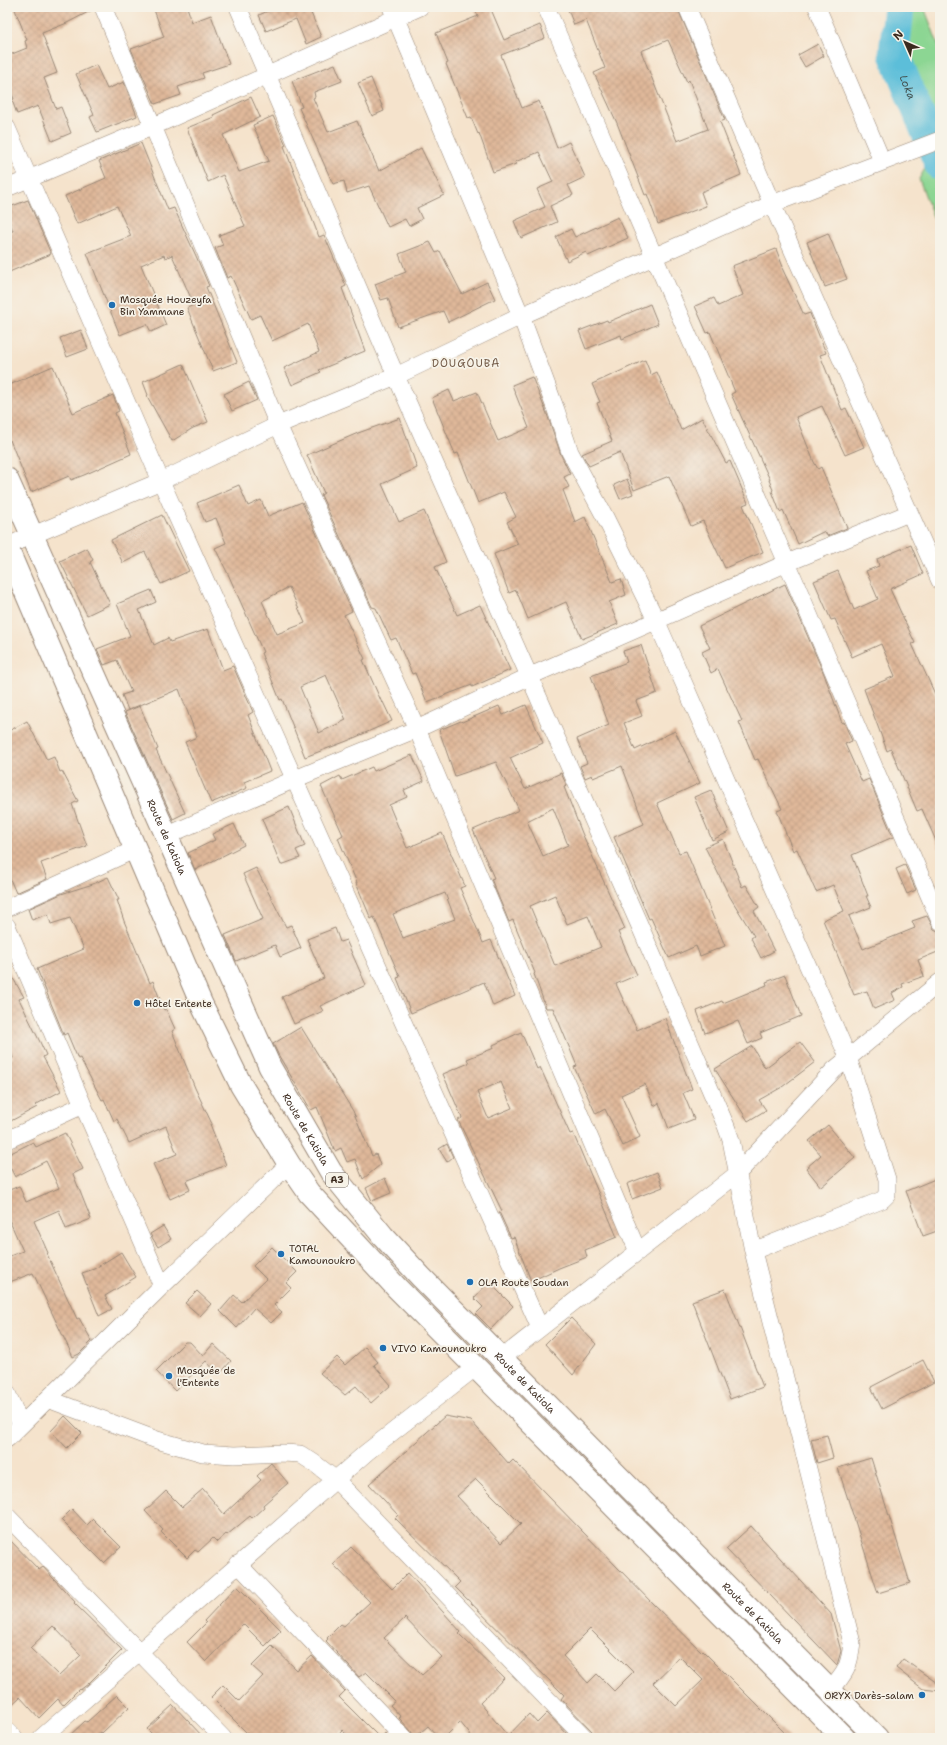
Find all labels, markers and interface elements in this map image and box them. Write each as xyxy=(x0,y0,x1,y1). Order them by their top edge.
north arrow xyxy=(885,22,925,62)
text: N xyxy=(890,27,907,44)
water label: Loka xyxy=(896,72,920,102)
place label: Mosquée Houzeyfa Bin Yammane xyxy=(120,293,212,318)
marker: Mosquée Houzeyfa Bin Yammane xyxy=(107,300,117,310)
district label: DOUGOUBA xyxy=(432,356,500,371)
street label: Route de Katiola xyxy=(144,797,190,877)
place label: Hôtel Entente xyxy=(145,997,212,1010)
marker: Hôtel Entente xyxy=(132,998,142,1008)
street label: Route de Katiola xyxy=(280,1091,333,1168)
road number: A3 xyxy=(326,1173,348,1187)
place label: TOTAL Kamounoukro xyxy=(289,1242,355,1267)
marker: TOTAL Kamounoukro xyxy=(276,1249,286,1259)
place label: OLA Route Soudan xyxy=(478,1276,569,1289)
marker: OLA Route Soudan xyxy=(465,1277,475,1287)
place label: VIVO Kamounoukro xyxy=(391,1342,487,1355)
marker: VIVO Kamounoukro xyxy=(378,1343,388,1353)
street label: Route de Katiola xyxy=(492,1349,559,1416)
place label: Mosquée de l'Entente xyxy=(177,1364,236,1389)
marker: Mosquée de l'Entente xyxy=(164,1371,174,1381)
street label: Route de Katiola xyxy=(720,1579,787,1647)
place label: ORYX Darès-salam xyxy=(824,1689,914,1702)
marker: ORYX Darès-salam xyxy=(917,1690,927,1700)

